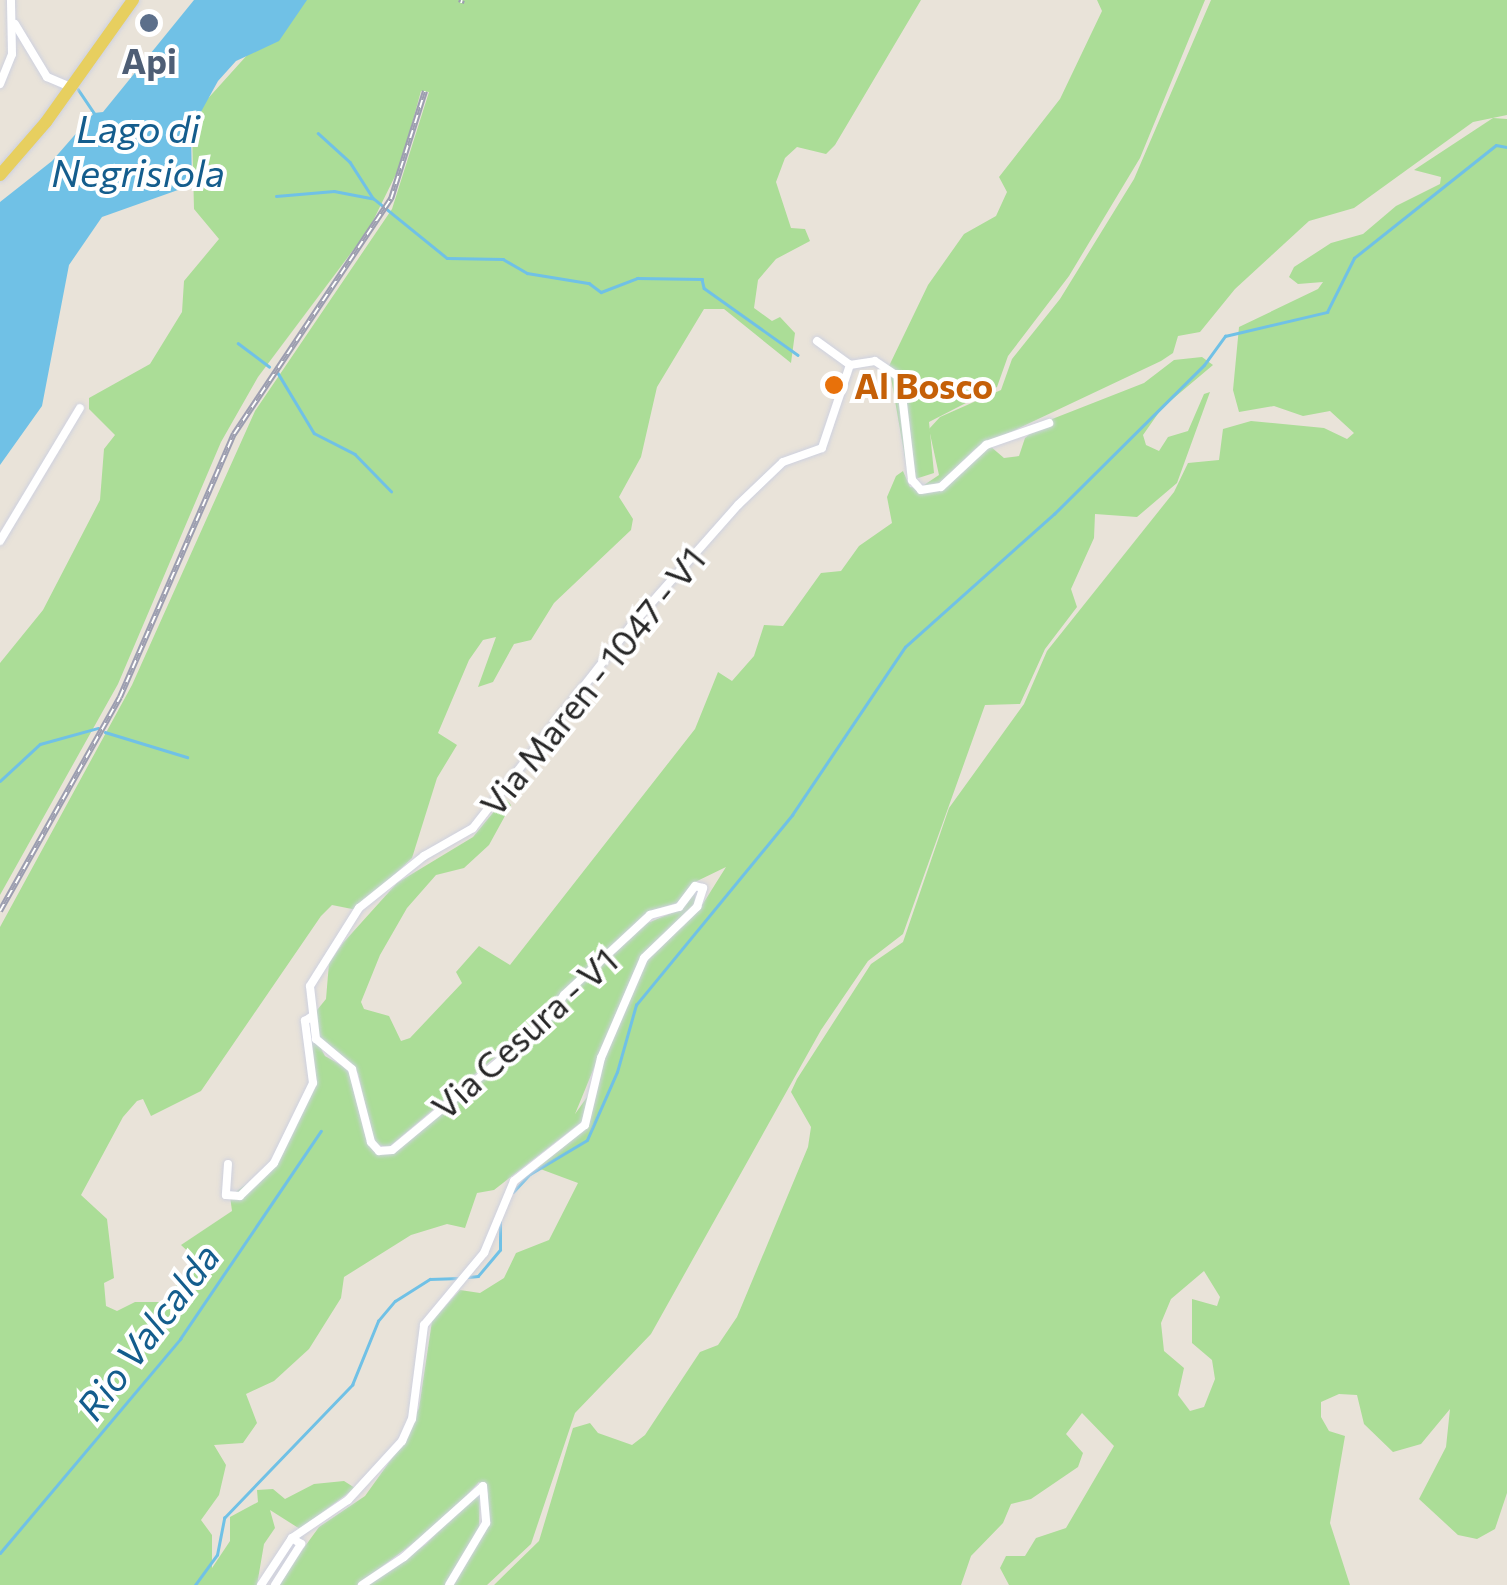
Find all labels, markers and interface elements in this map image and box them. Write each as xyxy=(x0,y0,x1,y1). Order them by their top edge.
marker: Api xyxy=(138,12,160,34)
place label: Api xyxy=(121,39,177,81)
water label: Lago di Negrisiola xyxy=(51,105,225,194)
place label: Al Bosco xyxy=(854,364,993,406)
marker: Al Bosco xyxy=(823,374,845,396)
street label: Via Maren - 1047 - V1 xyxy=(471,538,713,824)
street label: Via Cesura - V1 xyxy=(423,939,625,1127)
water label: Rio Valcalda xyxy=(66,1234,228,1428)

